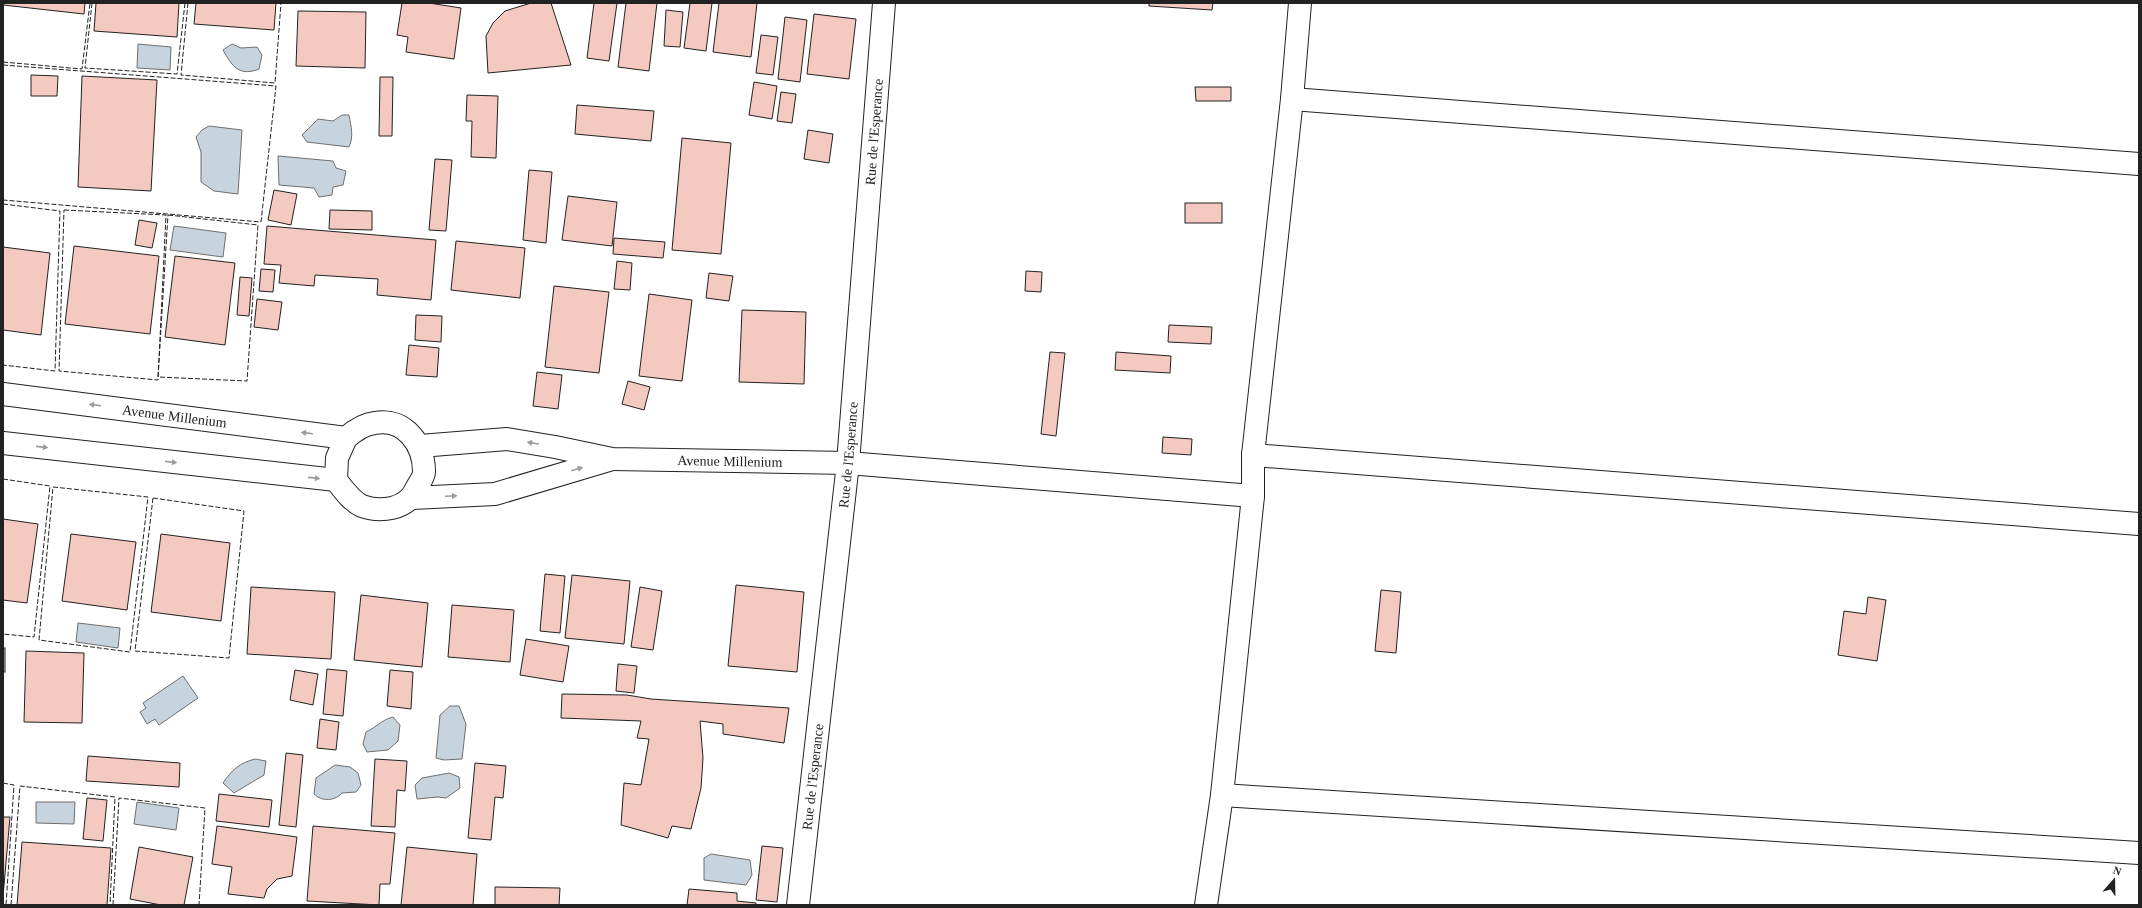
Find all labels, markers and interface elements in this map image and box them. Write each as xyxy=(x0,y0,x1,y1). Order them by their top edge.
street label: Rue de l'Esperance xyxy=(862,78,886,186)
street label: Rue de l'Esperance xyxy=(835,401,860,509)
one-way arrow xyxy=(89,402,101,409)
street label: Avenue Millenium xyxy=(121,402,228,430)
one-way arrow xyxy=(301,430,313,436)
one-way arrow xyxy=(527,440,539,446)
one-way arrow xyxy=(36,444,48,450)
street label: Avenue Millenium xyxy=(677,453,783,469)
one-way arrow xyxy=(165,458,177,465)
one-way arrow xyxy=(571,466,583,472)
one-way arrow xyxy=(308,474,320,481)
one-way arrow xyxy=(445,493,458,499)
street label: Rue de l'Esperance xyxy=(799,723,826,831)
north arrow xyxy=(2094,860,2134,900)
text: N xyxy=(2112,864,2123,878)

